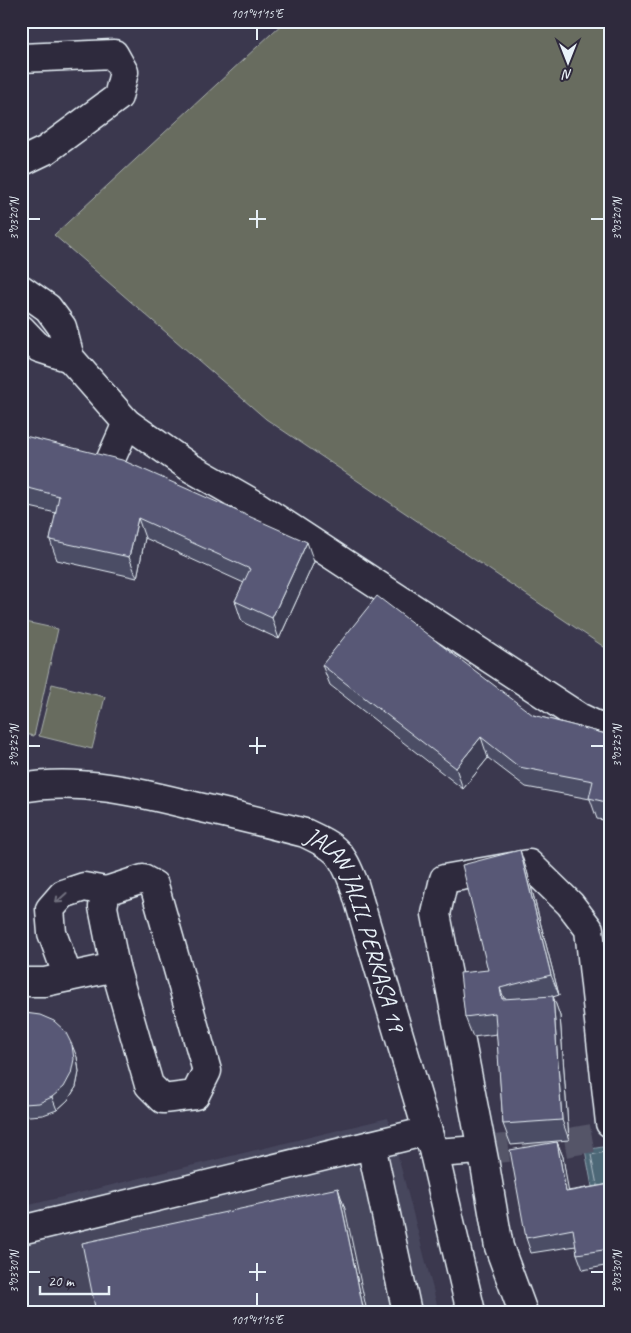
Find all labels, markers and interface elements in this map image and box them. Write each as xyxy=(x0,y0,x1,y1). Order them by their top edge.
text: 101°41'15"E xyxy=(231,6,285,22)
north arrow xyxy=(544,38,594,88)
text: N xyxy=(561,66,572,83)
text: 3°03'20"N xyxy=(6,196,22,240)
text: 3°03'20"N xyxy=(609,196,625,240)
text: 3°03'25"N xyxy=(6,723,22,767)
text: 3°03'25"N xyxy=(609,723,625,767)
street label: JALAN JALIL PERKASA 19 xyxy=(300,820,413,1037)
one-way arrow xyxy=(54,892,67,904)
text: 3°03'30"N xyxy=(6,1249,22,1293)
text: 3°03'30"N xyxy=(609,1249,625,1293)
scale bar xyxy=(40,1263,109,1295)
text: 20 m xyxy=(48,1272,75,1291)
text: 101°41'15"E xyxy=(231,1312,285,1328)

